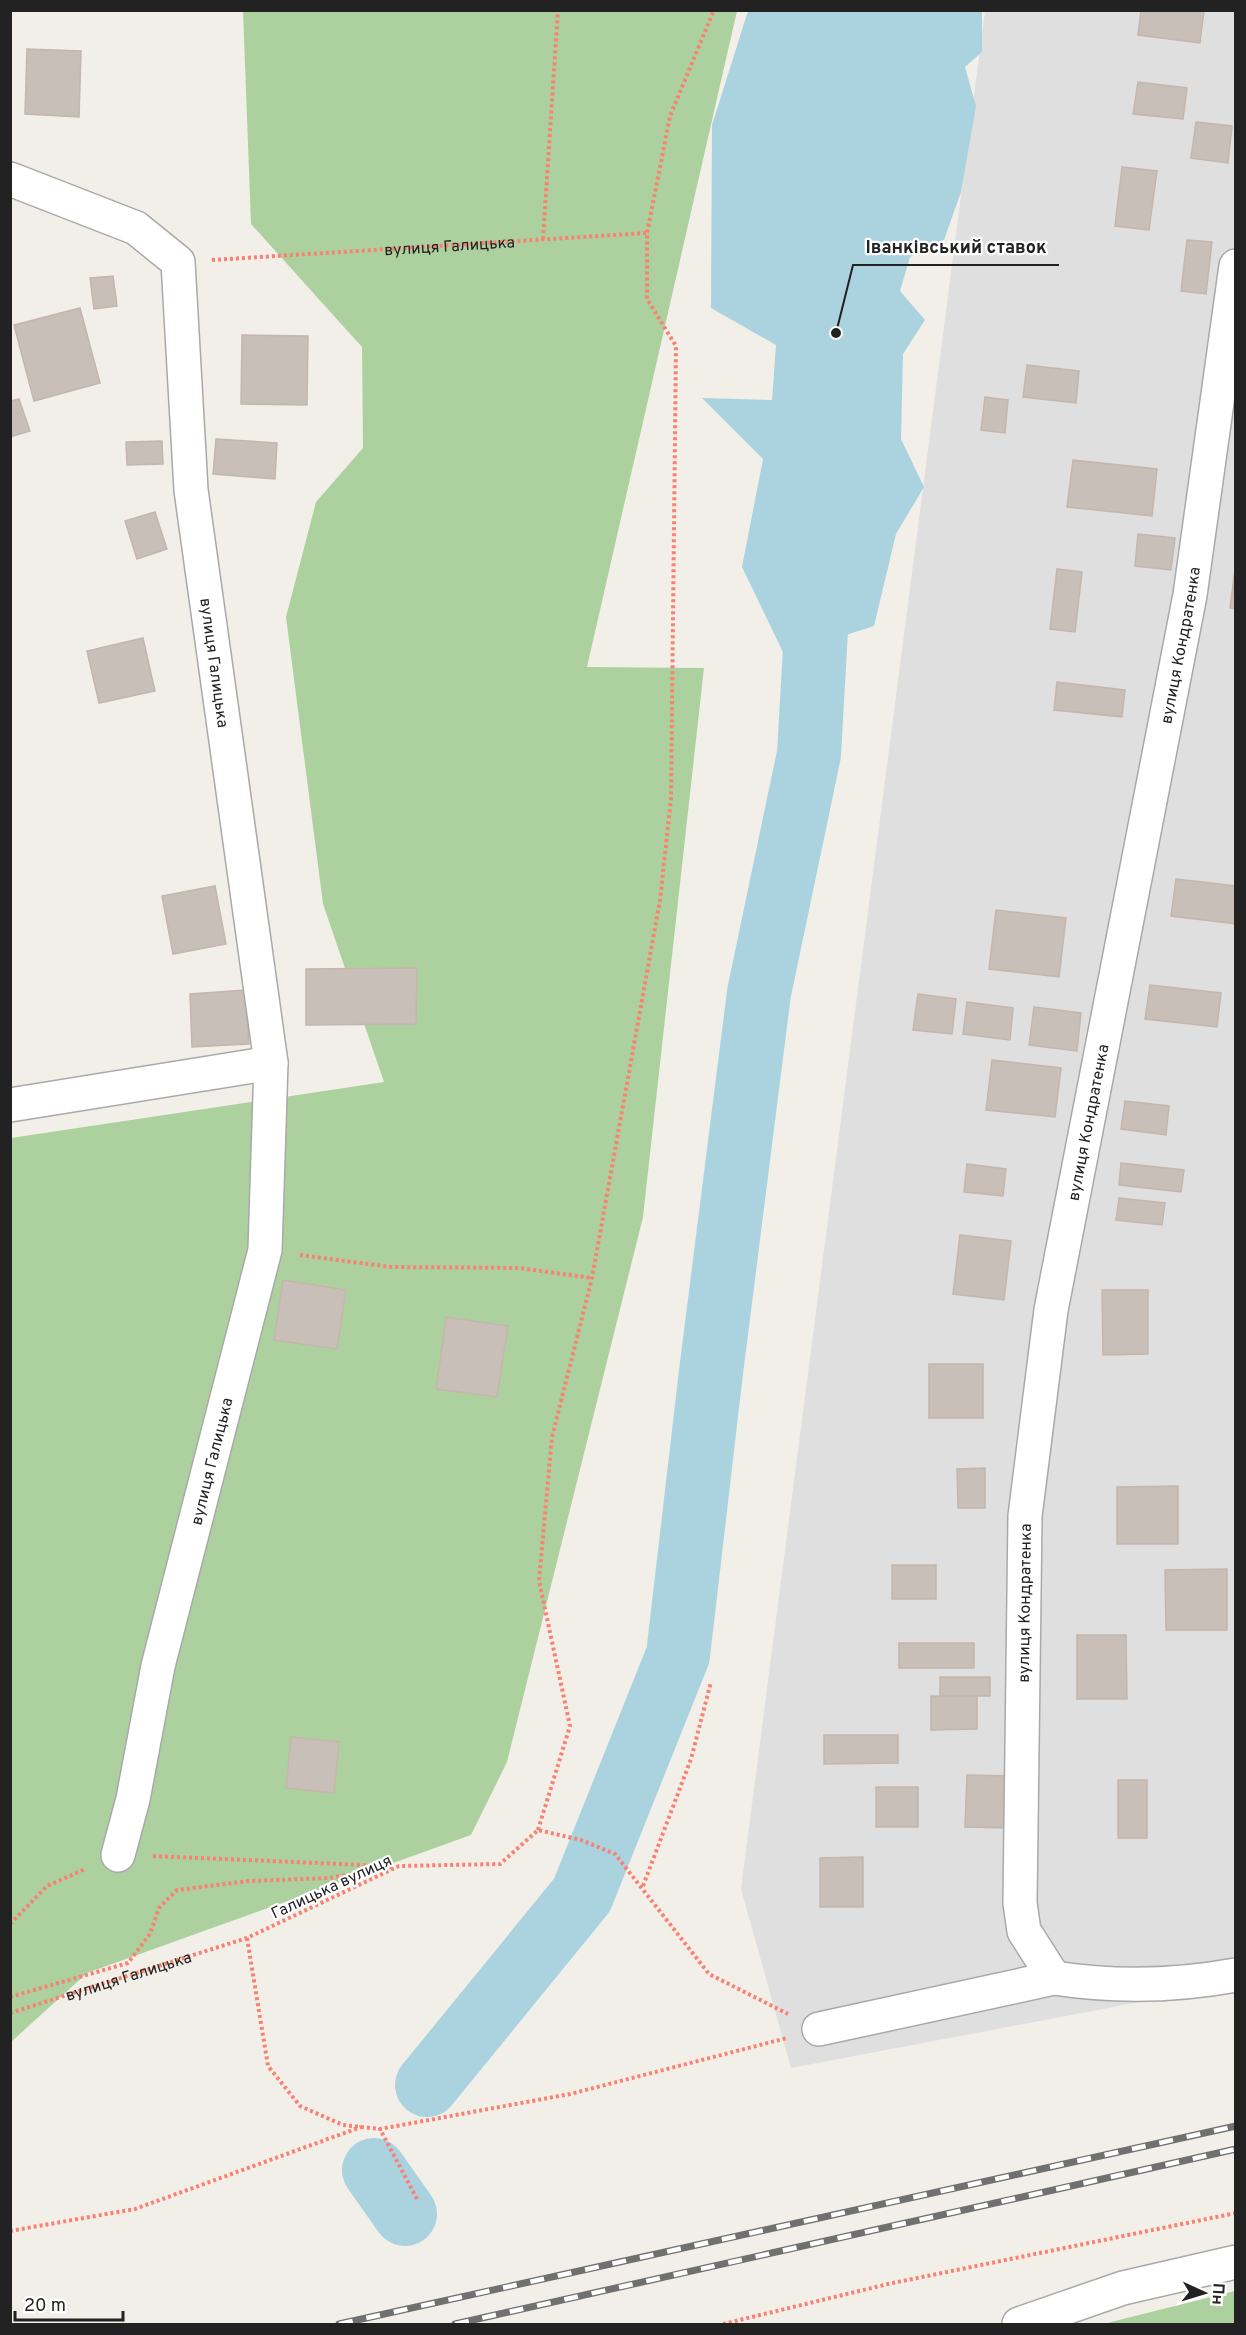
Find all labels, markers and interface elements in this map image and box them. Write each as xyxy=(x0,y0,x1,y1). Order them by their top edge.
callout: Іванківський ставок xyxy=(853,229,1059,265)
street label: вулиця Галицька xyxy=(384,233,516,261)
text: Іванківський ставок xyxy=(865,237,1047,260)
street label: вулиця Кондратенка xyxy=(1157,566,1206,726)
street label: вулиця Галицька xyxy=(194,597,232,729)
street label: вулиця Кондратенка xyxy=(1064,1043,1114,1203)
street label: вулиця Галицька xyxy=(187,1396,238,1527)
street label: вулиця Кондратенка xyxy=(1015,1523,1037,1683)
street label: Галицька вулиця xyxy=(268,1851,395,1925)
street label: вулиця Галицька xyxy=(63,1948,194,2007)
north arrow xyxy=(1174,2263,1234,2323)
text: Пн xyxy=(1206,2282,1228,2305)
scale bar xyxy=(15,2284,123,2322)
text: 20 m xyxy=(24,2295,66,2318)

